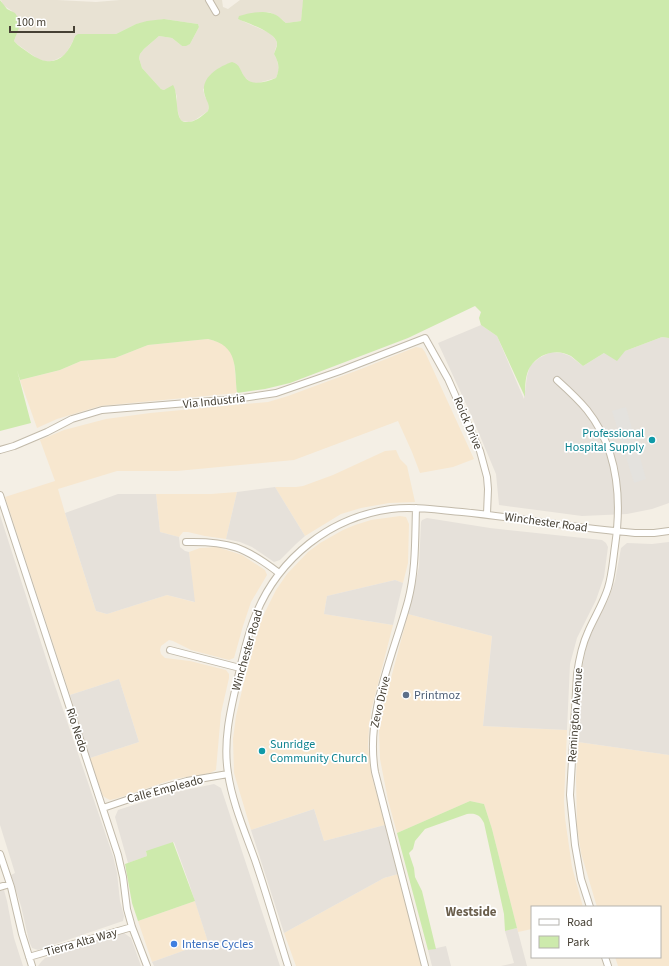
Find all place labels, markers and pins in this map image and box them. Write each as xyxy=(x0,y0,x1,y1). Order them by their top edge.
place label: Professional Hospital Supply xyxy=(565,425,644,456)
marker: Professional Hospital Supply xyxy=(647,435,657,445)
place label: Printmoz xyxy=(414,687,460,704)
marker: Printmoz xyxy=(401,690,411,700)
place label: Sunridge Community Church xyxy=(270,736,367,767)
marker: Sunridge Community Church xyxy=(257,746,267,756)
place label: Intense Cycles xyxy=(182,936,253,953)
marker: Intense Cycles xyxy=(169,939,179,949)

